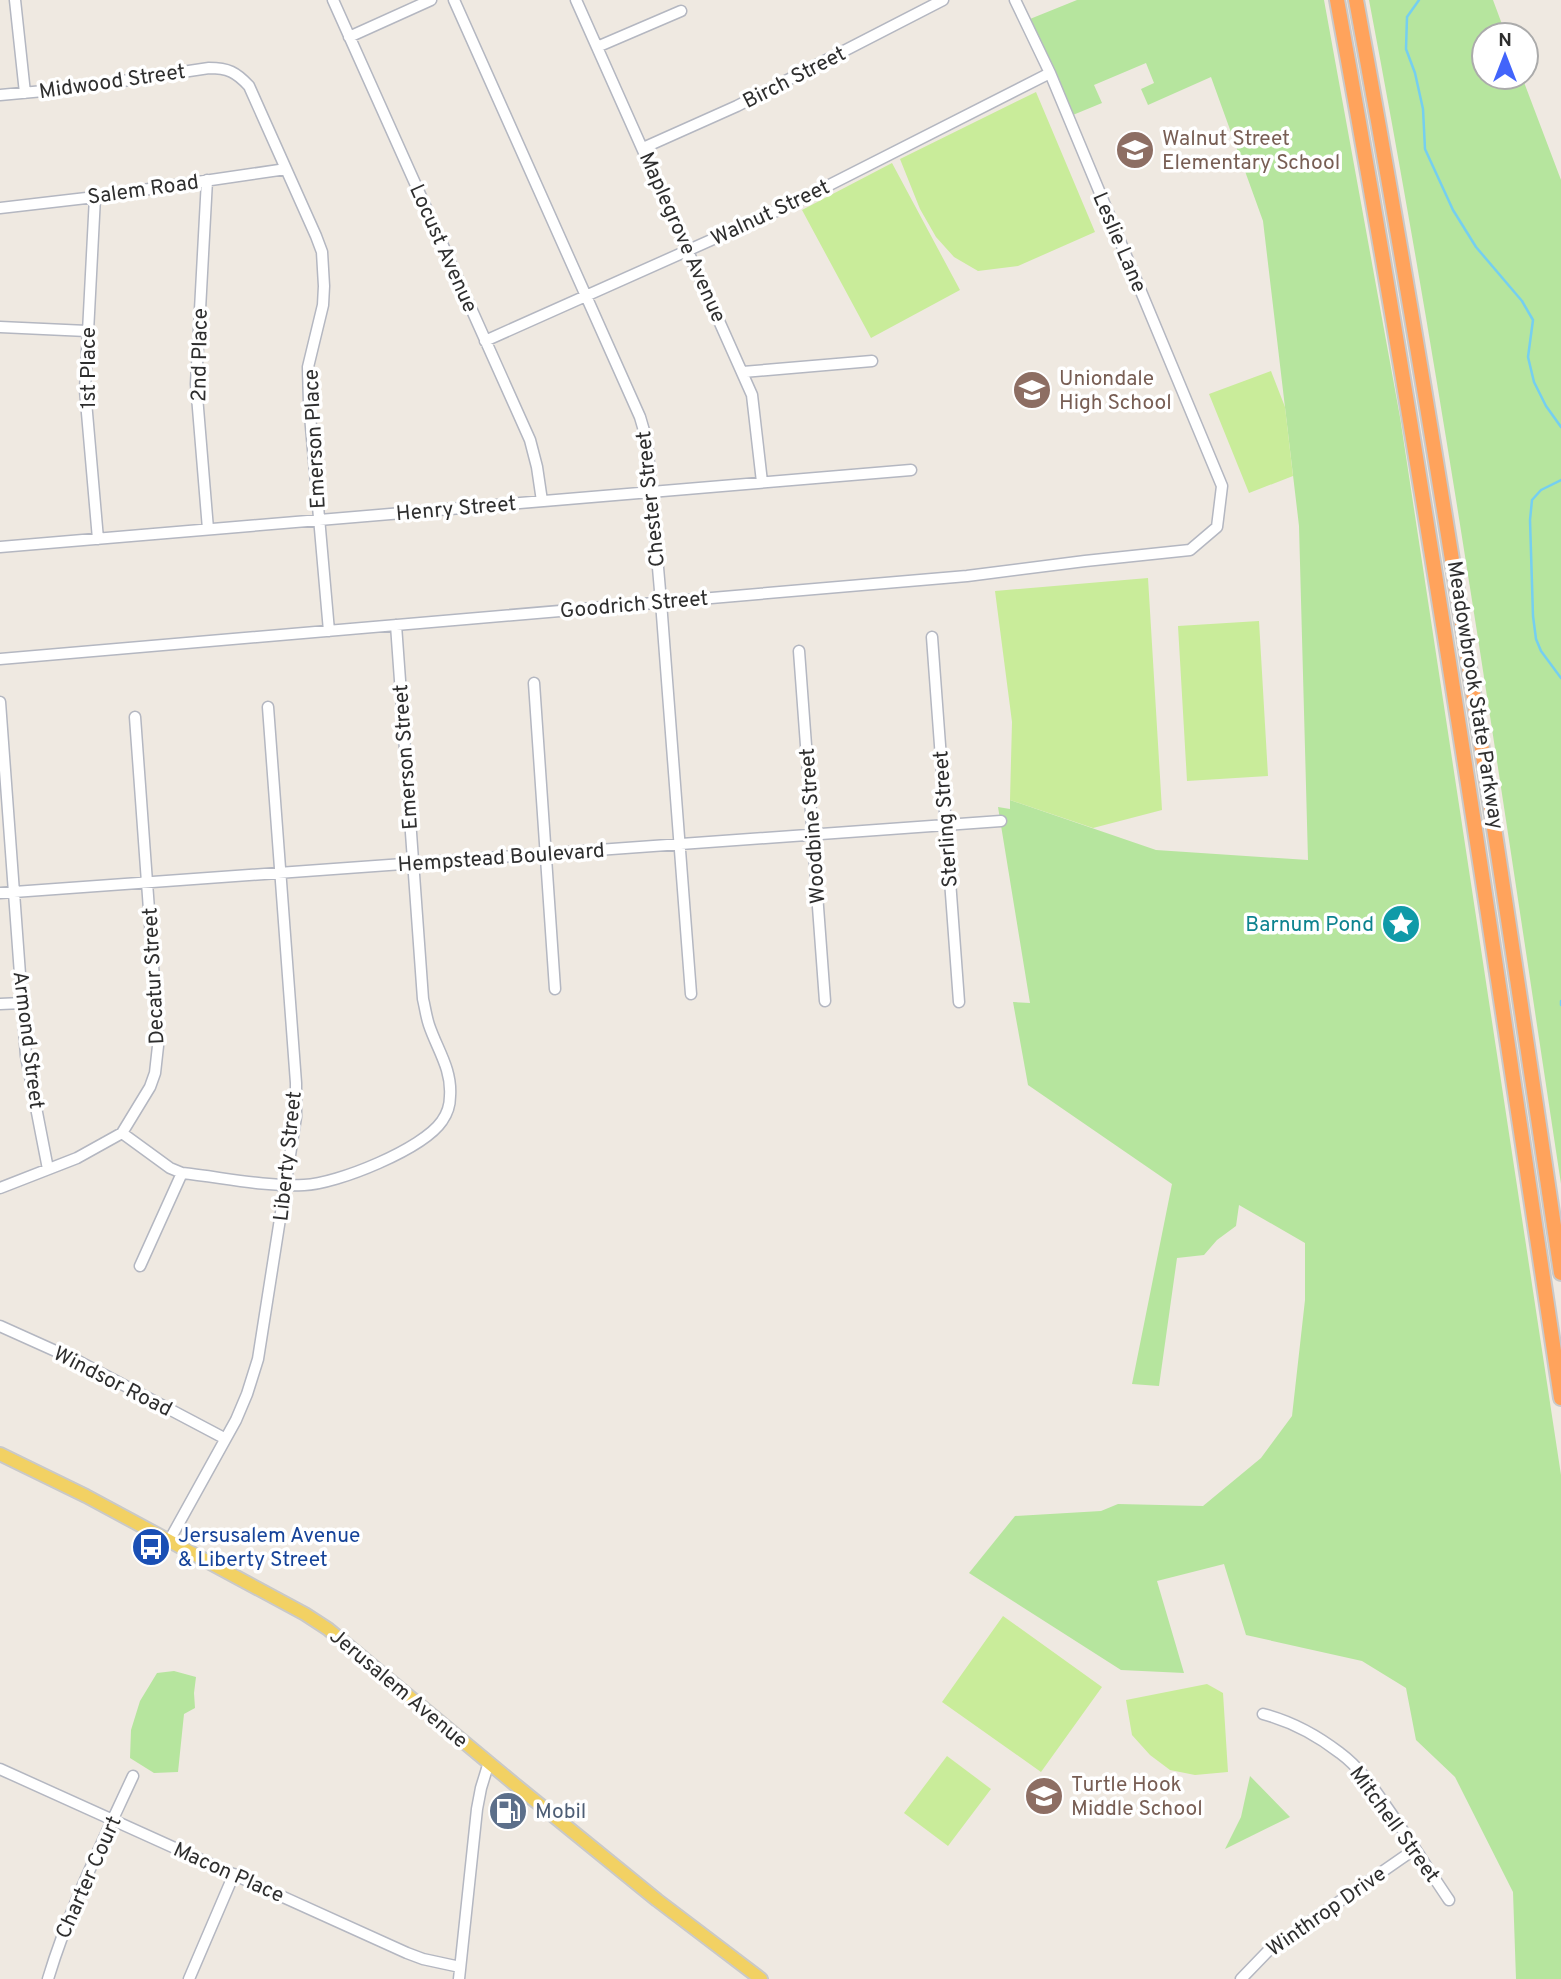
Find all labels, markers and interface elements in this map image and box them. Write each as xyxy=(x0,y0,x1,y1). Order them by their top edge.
north arrow xyxy=(1470,21,1540,91)
text: N xyxy=(1498,29,1512,53)
street label: Birch Street xyxy=(739,41,851,116)
street label: Midwood Street xyxy=(37,59,187,106)
place label: Walnut Street Elementary School xyxy=(1162,126,1340,177)
school or university icon: Walnut Street Elementary School xyxy=(1114,129,1156,171)
street label: Maplegrove Avenue xyxy=(632,148,731,327)
street label: Salem Road xyxy=(86,169,201,212)
street label: Walnut Street xyxy=(707,174,834,253)
street label: Locust Avenue xyxy=(402,180,483,317)
street label: Leslie Lane xyxy=(1085,188,1152,297)
street label: 2nd Place xyxy=(186,308,215,402)
street label: 1st Place xyxy=(76,327,103,409)
place label: Uniondale High School xyxy=(1059,366,1172,417)
street label: Emerson Place xyxy=(298,368,333,510)
school or university icon: Uniondale High School xyxy=(1011,369,1053,411)
street label: Chester Street xyxy=(631,430,672,568)
street label: Henry Street xyxy=(395,491,517,528)
street label: Meadowbrook State Parkway xyxy=(1440,559,1509,832)
street label: Goodrich Street xyxy=(559,586,709,625)
street label: Emerson Street xyxy=(388,683,425,831)
street label: Woodbine Street xyxy=(795,747,832,905)
street label: Sterling Street xyxy=(928,750,965,888)
street label: Hempstead Boulevard xyxy=(397,838,606,879)
place icon: Barnum Pond xyxy=(1380,903,1422,945)
street label: Decatur Street xyxy=(137,907,172,1045)
place label: Barnum Pond xyxy=(1245,912,1374,939)
street label: Armond Street xyxy=(6,970,49,1111)
street label: Liberty Street xyxy=(268,1090,309,1223)
street label: Windsor Road xyxy=(48,1341,176,1424)
place label: Jersusalem Avenue & Liberty Street xyxy=(178,1523,360,1574)
bus stop icon: Jersusalem Avenue & Liberty Street xyxy=(130,1526,172,1568)
street label: Jerusalem Avenue xyxy=(323,1623,473,1755)
street label: Mitchell Street xyxy=(1342,1761,1445,1888)
place label: Turtle Hook Middle School xyxy=(1071,1772,1203,1823)
school or university icon: Turtle Hook Middle School xyxy=(1023,1775,1065,1817)
fuel station icon: Mobil xyxy=(487,1790,529,1832)
place label: Mobil xyxy=(535,1799,586,1826)
street label: Charter Court xyxy=(50,1812,128,1943)
street label: Macon Place xyxy=(169,1837,288,1910)
street label: Winthrop Drive xyxy=(1262,1861,1392,1963)

